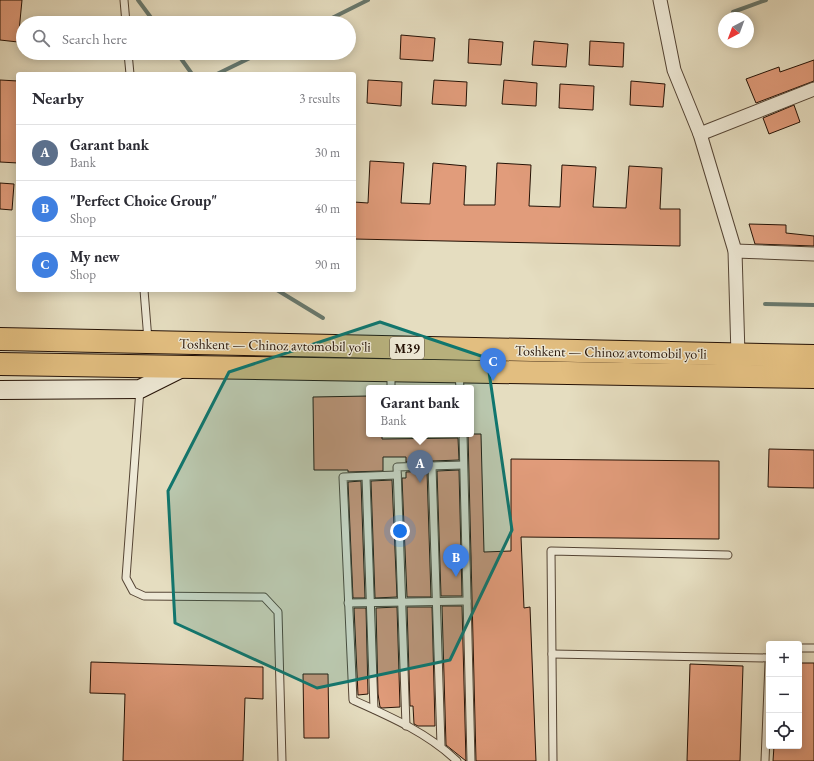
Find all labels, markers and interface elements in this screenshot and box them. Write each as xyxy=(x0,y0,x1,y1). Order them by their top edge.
north arrow xyxy=(718,12,754,48)
search box xyxy=(16,16,356,60)
icon: search xyxy=(30,27,52,49)
text: Search here xyxy=(62,29,127,48)
text: Nearby xyxy=(32,87,84,109)
text: 3 results xyxy=(299,90,340,107)
text: Garant bank xyxy=(70,135,149,154)
text: A xyxy=(40,144,50,161)
text: 30 m xyxy=(315,144,340,161)
text: Bank xyxy=(70,154,96,171)
text: "Perfect Choice Group" xyxy=(70,191,217,210)
text: B xyxy=(41,200,49,217)
text: 40 m xyxy=(315,200,340,217)
text: Shop xyxy=(70,210,96,227)
text: My new xyxy=(70,247,120,266)
text: C xyxy=(40,256,50,273)
text: 90 m xyxy=(315,256,340,273)
text: Shop xyxy=(70,266,96,283)
street label: Toshkent — Chinoz avtomobil yoʻli xyxy=(179,334,372,356)
road number: M39 xyxy=(390,337,424,359)
street label: Toshkent — Chinoz avtomobil yoʻli xyxy=(515,341,708,363)
pin: C xyxy=(480,348,506,381)
popup xyxy=(366,385,474,437)
text: Garant bank xyxy=(381,393,459,412)
text: Bank xyxy=(381,412,406,429)
pin: A xyxy=(407,450,433,483)
your location xyxy=(390,521,410,541)
pin: B xyxy=(443,544,469,577)
map controls xyxy=(766,641,802,749)
button: + xyxy=(766,641,802,677)
button: − xyxy=(766,677,802,713)
button: locate xyxy=(766,713,802,749)

